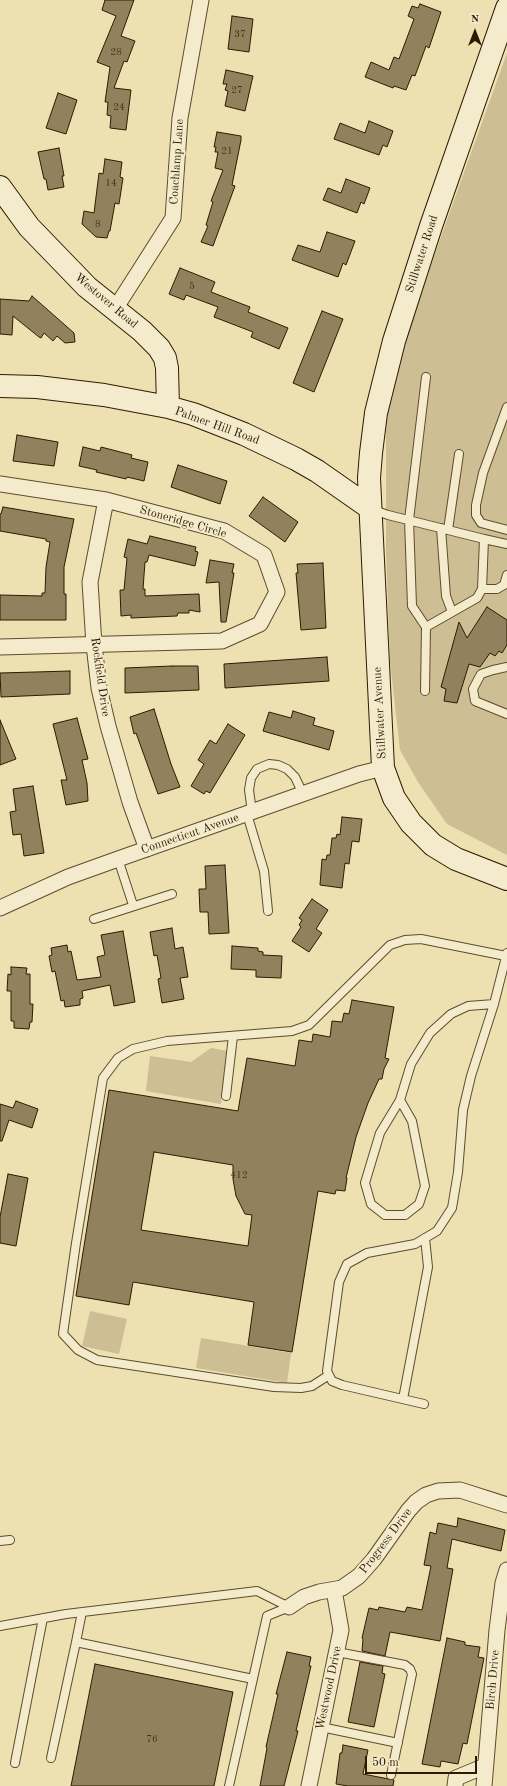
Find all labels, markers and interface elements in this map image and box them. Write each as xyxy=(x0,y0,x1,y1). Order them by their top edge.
north arrow xyxy=(455,12,495,52)
text: N xyxy=(471,14,479,25)
house number: 37 xyxy=(234,28,246,40)
house number: 28 xyxy=(110,46,122,58)
house number: 27 xyxy=(231,84,243,96)
house number: 24 xyxy=(113,101,125,113)
street label: Coachlamp Lane xyxy=(167,119,187,205)
house number: 21 xyxy=(221,145,233,157)
house number: 14 xyxy=(105,177,117,189)
street label: Stillwater Road xyxy=(403,213,441,295)
house number: 8 xyxy=(95,218,101,230)
street label: Westover Road xyxy=(71,270,141,332)
house number: 5 xyxy=(189,280,195,292)
street label: Palmer Hill Road xyxy=(173,404,261,448)
street label: Stoneridge Circle xyxy=(138,503,228,541)
street label: Rockfield Drive xyxy=(87,637,113,717)
street label: Stillwater Avenue xyxy=(370,667,390,759)
street label: Connecticut Avenue xyxy=(139,811,241,857)
house number: 412 xyxy=(230,1169,248,1181)
street label: Progress Drive xyxy=(357,1505,415,1577)
street label: Westwood Drive xyxy=(313,1645,345,1731)
street label: Birch Drive xyxy=(483,1649,503,1711)
house number: 76 xyxy=(146,1733,158,1745)
scale bar xyxy=(367,1748,479,1774)
text: 50 m xyxy=(372,1757,399,1769)

